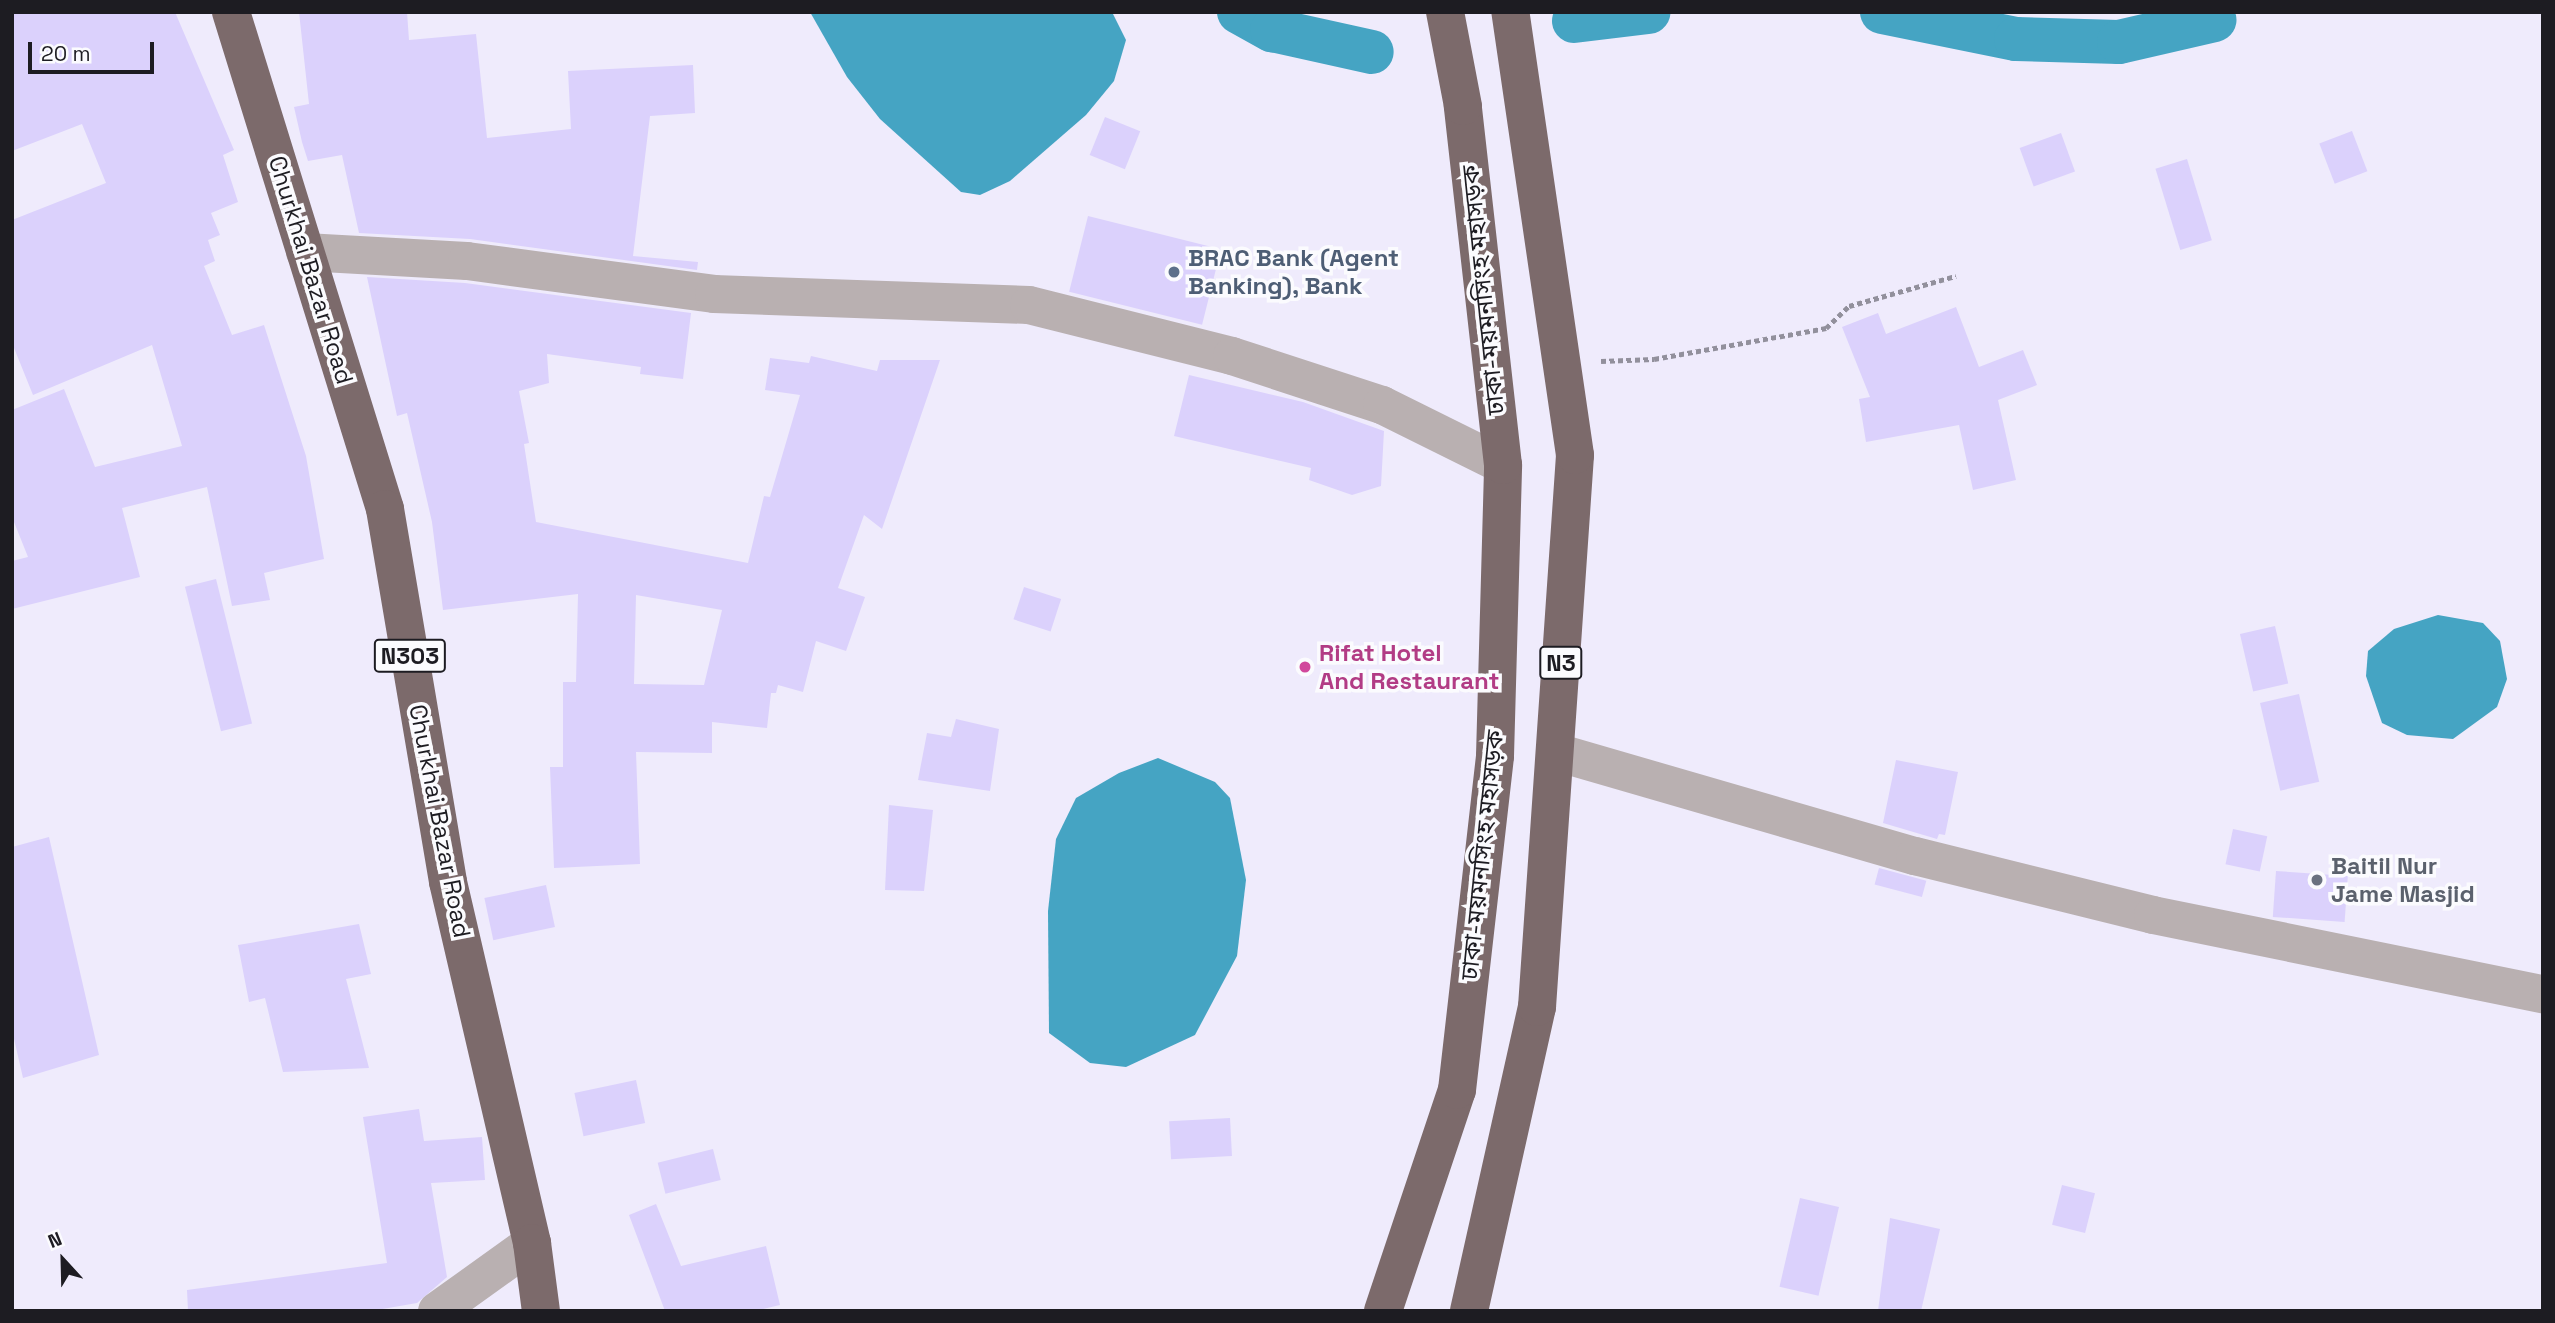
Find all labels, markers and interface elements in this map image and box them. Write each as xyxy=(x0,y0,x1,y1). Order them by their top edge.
scale bar xyxy=(32,28,158,72)
text: 20 m xyxy=(41,40,91,67)
street label: Churkhai Bazar Road xyxy=(263,152,359,388)
street label: ঢাকা-ময়মনসিংহ মহাসড়ক xyxy=(1456,164,1510,416)
place label: BRAC Bank (Agent Banking), Bank xyxy=(1188,244,1399,300)
marker: BRAC Bank (Agent Banking), Bank xyxy=(1166,264,1182,280)
road number: N303 xyxy=(373,636,447,676)
place label: Rifat Hotel And Restaurant xyxy=(1319,639,1500,695)
road number: N3 xyxy=(1538,643,1584,682)
marker: Rifat Hotel And Restaurant xyxy=(1297,659,1313,675)
street label: Churkhai Bazar Road xyxy=(403,702,477,940)
street label: ঢাকা-ময়মনসিংহ মহাসড়ক xyxy=(1455,729,1509,981)
place label: Baitil Nur Jame Masjid xyxy=(2331,852,2475,908)
marker: Baitil Nur Jame Masjid xyxy=(2309,872,2325,888)
north arrow xyxy=(28,1225,98,1295)
text: N xyxy=(44,1226,66,1254)

